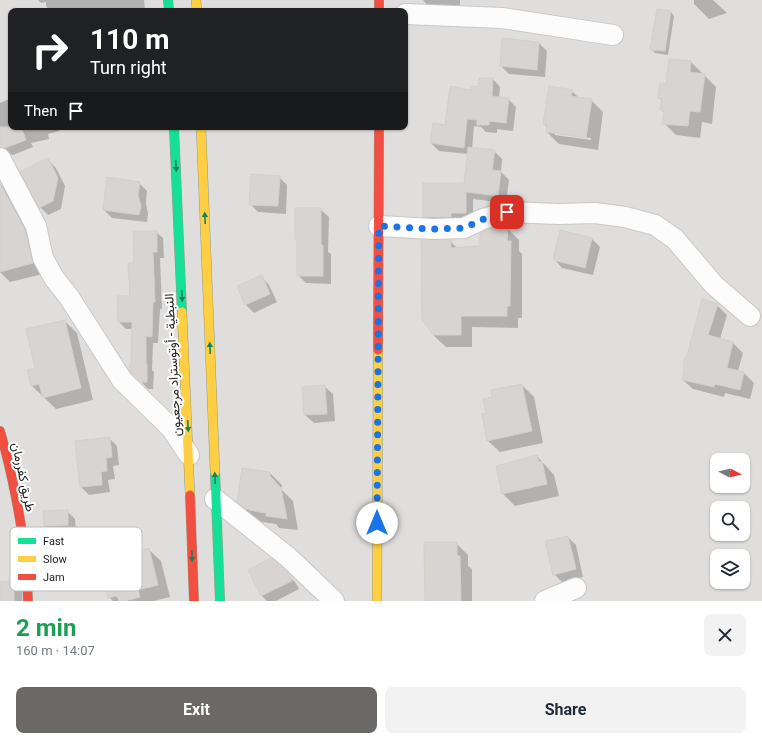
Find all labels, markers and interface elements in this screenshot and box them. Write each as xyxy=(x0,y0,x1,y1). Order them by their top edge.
text: 110 m xyxy=(90,23,169,56)
icon: right xyxy=(24,24,76,76)
text: Turn right xyxy=(90,57,167,78)
icon: arrive xyxy=(65,100,87,122)
text: Then xyxy=(24,102,57,120)
one-way arrow xyxy=(173,160,179,173)
pin xyxy=(490,195,524,229)
icon: arrive xyxy=(496,201,518,223)
one-way arrow xyxy=(201,212,208,224)
one-way arrow xyxy=(179,290,185,303)
street label: النبطية - أوتوستراد مرجعيون xyxy=(161,293,185,437)
one-way arrow xyxy=(207,341,213,354)
one-way arrow xyxy=(185,420,191,433)
street label: طريق كفررمان xyxy=(8,441,38,513)
north arrow xyxy=(710,453,750,493)
map controls xyxy=(710,453,750,589)
one-way arrow xyxy=(211,472,218,484)
button: search xyxy=(710,501,750,541)
position arrow xyxy=(356,502,398,544)
legend xyxy=(10,527,142,591)
text: Fast xyxy=(43,535,65,548)
button: layers xyxy=(710,549,750,589)
one-way arrow xyxy=(189,550,195,563)
text: Slow xyxy=(43,553,67,566)
text: Jam xyxy=(43,571,65,584)
text: 2 min xyxy=(16,614,76,642)
button: close xyxy=(704,614,746,656)
text: 160 m · 14:07 xyxy=(16,643,95,658)
button: Exit xyxy=(16,687,377,733)
button: Share xyxy=(385,687,746,733)

